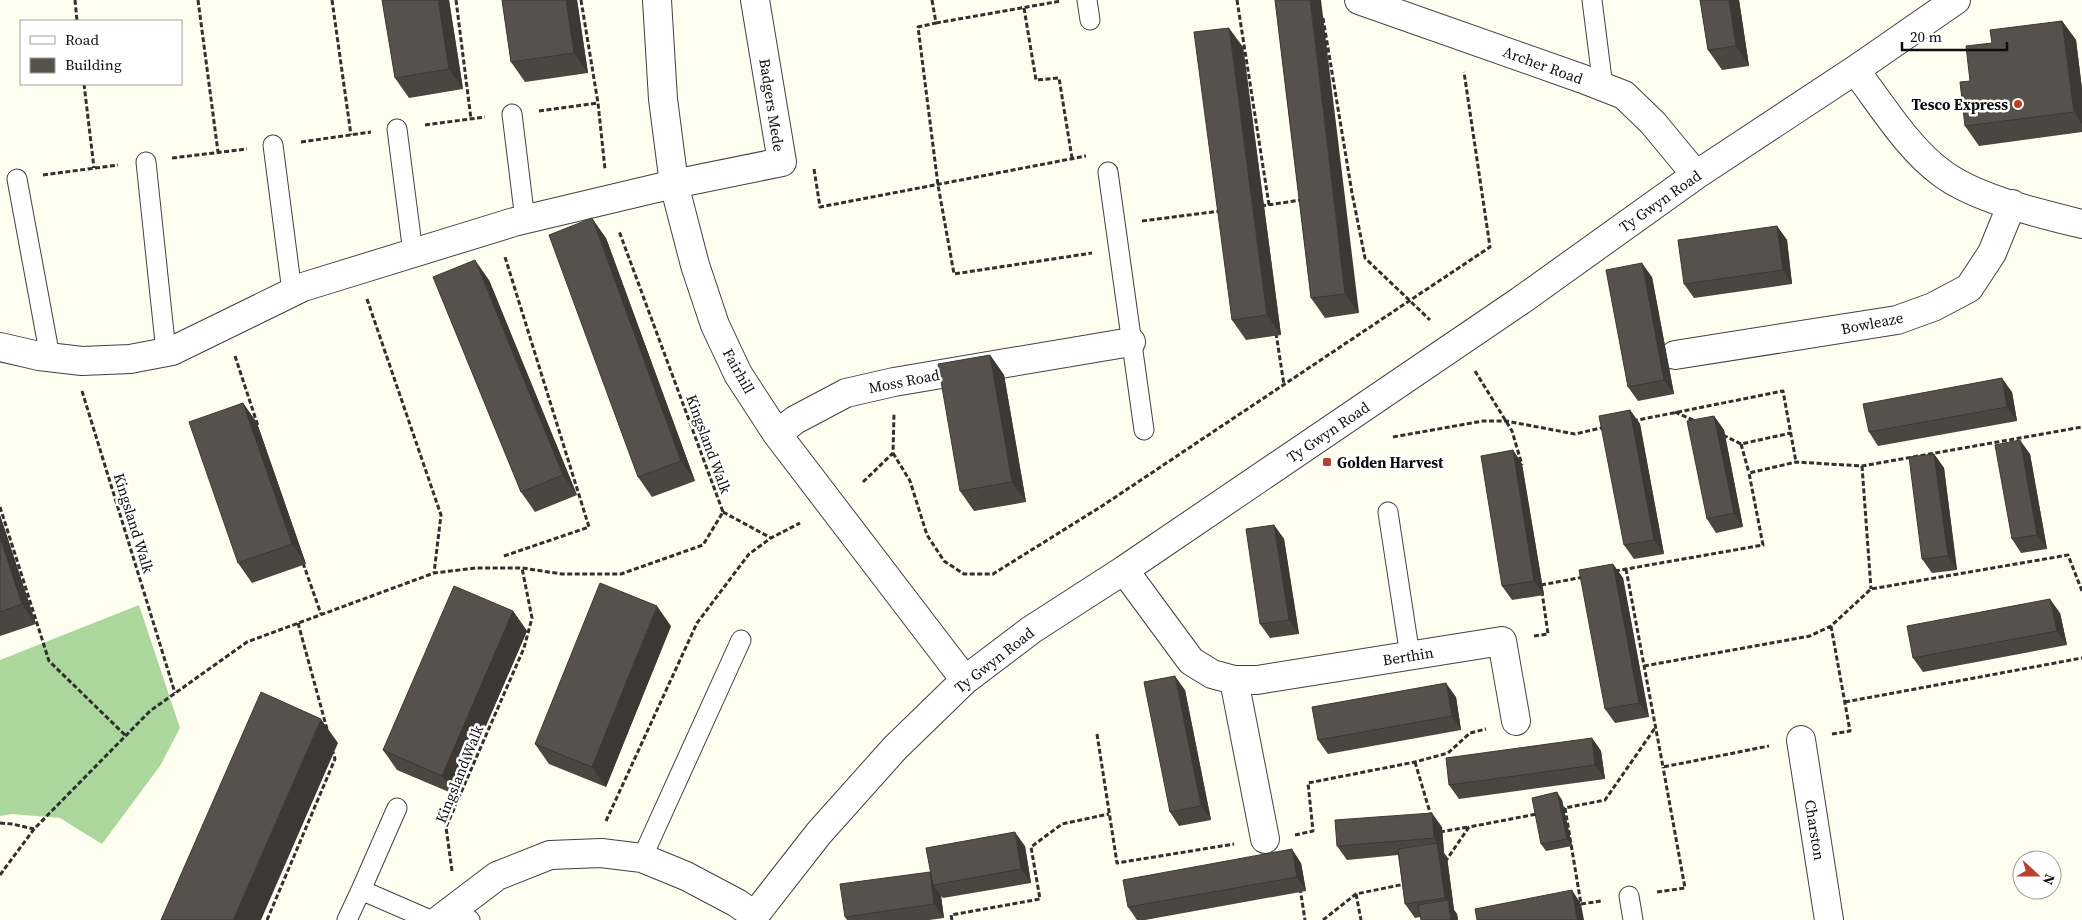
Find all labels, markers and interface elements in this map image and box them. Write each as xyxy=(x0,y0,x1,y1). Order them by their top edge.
legend xyxy=(20,20,182,85)
scale bar xyxy=(1902,20,2007,52)
text: 20 m xyxy=(1910,26,1942,47)
text: Road xyxy=(65,29,99,50)
street label: Archer Road xyxy=(1500,41,1586,89)
text: Building xyxy=(65,54,122,75)
street label: Badgers Mede xyxy=(754,57,790,153)
place label: Tesco Express xyxy=(1911,94,2008,115)
marker: Tesco Express xyxy=(2012,98,2024,110)
street label: Ty Gwyn Road xyxy=(1615,165,1706,237)
street label: Bowleaze xyxy=(1839,307,1905,339)
street label: Fairhill xyxy=(718,345,760,398)
street label: Moss Road xyxy=(867,364,942,398)
street label: Kingsland Walk xyxy=(681,392,737,497)
street label: Ty Gwyn Road xyxy=(1282,396,1374,467)
place label: Golden Harvest xyxy=(1337,452,1444,473)
marker: Golden Harvest xyxy=(1321,456,1333,468)
street label: Kingsland Walk xyxy=(109,470,159,577)
street label: Ty Gwyn Road xyxy=(950,622,1039,698)
street label: Berthin xyxy=(1381,642,1435,670)
street label: Kingsland Walk xyxy=(430,721,488,826)
street label: Charston xyxy=(1800,798,1830,862)
north arrow xyxy=(2012,850,2062,900)
text: N xyxy=(2038,871,2060,888)

